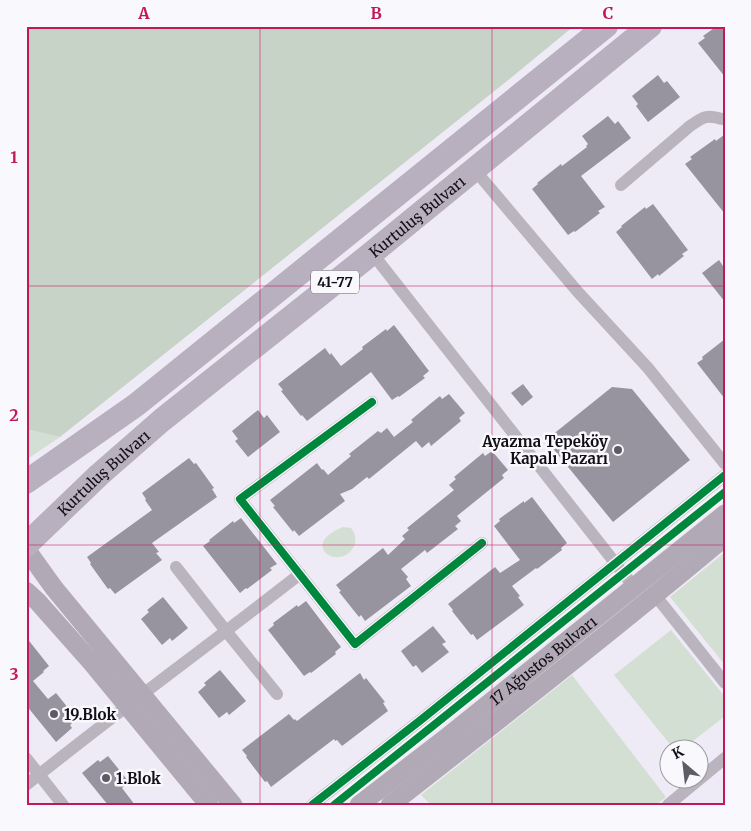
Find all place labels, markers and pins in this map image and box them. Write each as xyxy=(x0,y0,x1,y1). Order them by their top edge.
place label: Ayazma Tepeköy Kapalı Pazarı xyxy=(481,432,608,468)
marker: Ayazma Tepeköy Kapalı Pazarı xyxy=(612,444,624,456)
place label: 19.Blok xyxy=(64,705,116,724)
marker: 19.Blok xyxy=(48,708,60,720)
place label: 1.Blok xyxy=(116,769,161,788)
marker: 1.Blok xyxy=(100,772,112,784)

